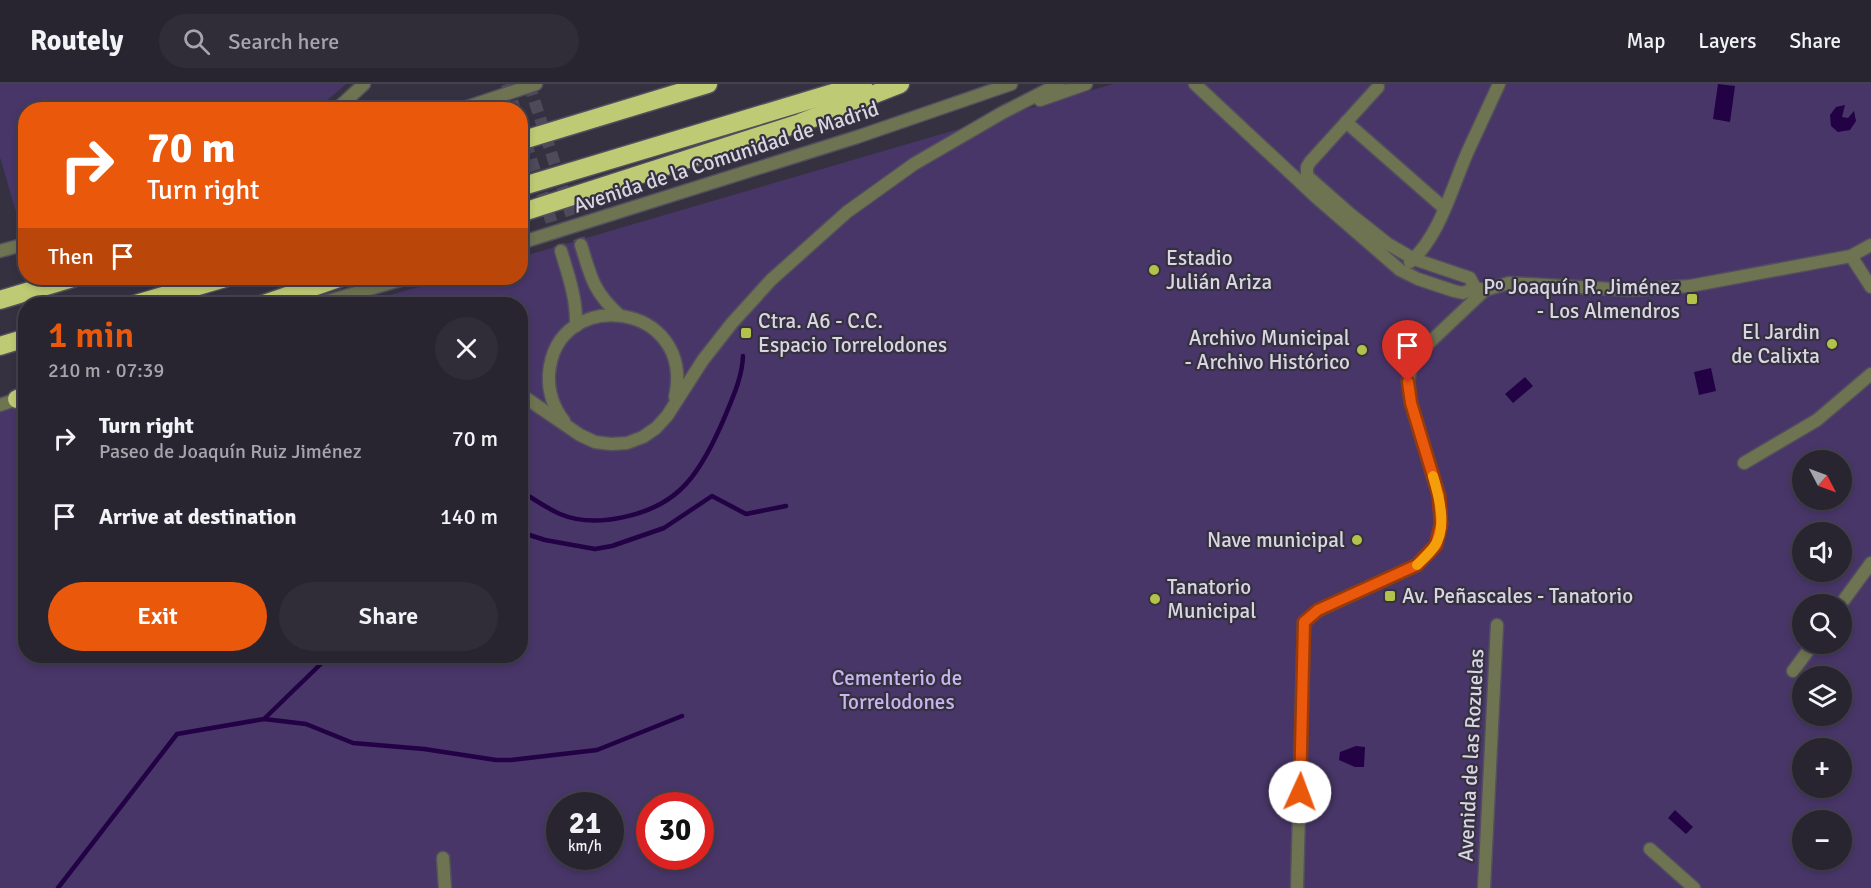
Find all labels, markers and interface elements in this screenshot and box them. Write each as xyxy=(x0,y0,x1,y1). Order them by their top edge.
search box xyxy=(159,14,579,68)
text: Routely xyxy=(30,24,123,58)
icon: search xyxy=(180,25,213,58)
text: Search here xyxy=(228,28,339,55)
text: Map xyxy=(1627,28,1665,54)
text: Layers xyxy=(1698,28,1756,54)
text: Share xyxy=(1789,28,1841,54)
street label: Avenida de la Comunidad de Madrid xyxy=(570,95,882,219)
text: 70 m xyxy=(147,123,236,174)
icon: right xyxy=(48,126,126,204)
text: Turn right xyxy=(147,174,260,207)
icon: arrive xyxy=(106,240,139,273)
text: Then xyxy=(48,243,94,270)
place label: Estadio Julián Ariza xyxy=(1166,245,1272,295)
marker: Estadio Julián Ariza xyxy=(1147,263,1161,277)
place label: Pº Joaquín R. Jiménez - Los Almendros xyxy=(1483,274,1680,324)
marker: Pº Joaquín R. Jiménez - Los Almendros xyxy=(1685,292,1699,306)
place label: Ctra. A6 - C.C. Espacio Torrelodones xyxy=(758,308,947,358)
text: 1 min xyxy=(48,313,134,358)
button: close xyxy=(435,317,498,380)
place label: El Jardin de Calixta xyxy=(1731,319,1820,369)
pin xyxy=(1382,320,1433,382)
place label: Archivo Municipal - Archivo Histórico xyxy=(1185,325,1350,375)
marker: Ctra. A6 - C.C. Espacio Torrelodones xyxy=(739,326,753,340)
icon: arrive xyxy=(1391,329,1424,362)
marker: El Jardin de Calixta xyxy=(1825,337,1839,351)
marker: Archivo Municipal - Archivo Histórico xyxy=(1355,343,1369,357)
text: 210 m · 07:39 xyxy=(48,358,164,383)
text: Turn right xyxy=(99,412,194,439)
icon: right xyxy=(48,422,81,455)
text: 70 m xyxy=(452,425,498,452)
text: Paseo de Joaquín Ruiz Jiménez xyxy=(99,439,362,464)
north arrow xyxy=(1792,450,1852,510)
map controls xyxy=(1792,450,1852,870)
icon: arrive xyxy=(48,500,81,533)
text: Arrive at destination xyxy=(99,503,296,530)
text: 140 m xyxy=(440,503,498,530)
button: sound xyxy=(1792,522,1852,582)
place label: Nave municipal xyxy=(1207,527,1345,553)
marker: Nave municipal xyxy=(1350,533,1364,547)
place label: Tanatorio Municipal xyxy=(1167,574,1256,624)
button: Exit xyxy=(48,582,267,651)
button: Share xyxy=(279,582,498,651)
place label: Av. Peñascales - Tanatorio xyxy=(1402,583,1633,609)
marker: Av. Peñascales - Tanatorio xyxy=(1383,589,1397,603)
marker: Tanatorio Municipal xyxy=(1148,592,1162,606)
button: search xyxy=(1792,594,1852,654)
street label: Avenida de las Rozuelas xyxy=(1452,648,1490,862)
park label: Cementerio de Torrelodones xyxy=(832,665,962,715)
button: layers xyxy=(1792,666,1852,726)
button: + xyxy=(1792,738,1852,798)
position arrow xyxy=(1268,760,1332,824)
speed limit sign: 30 xyxy=(636,792,714,870)
text: 21 xyxy=(569,805,601,842)
button: − xyxy=(1792,810,1852,870)
text: km/h xyxy=(568,837,602,855)

